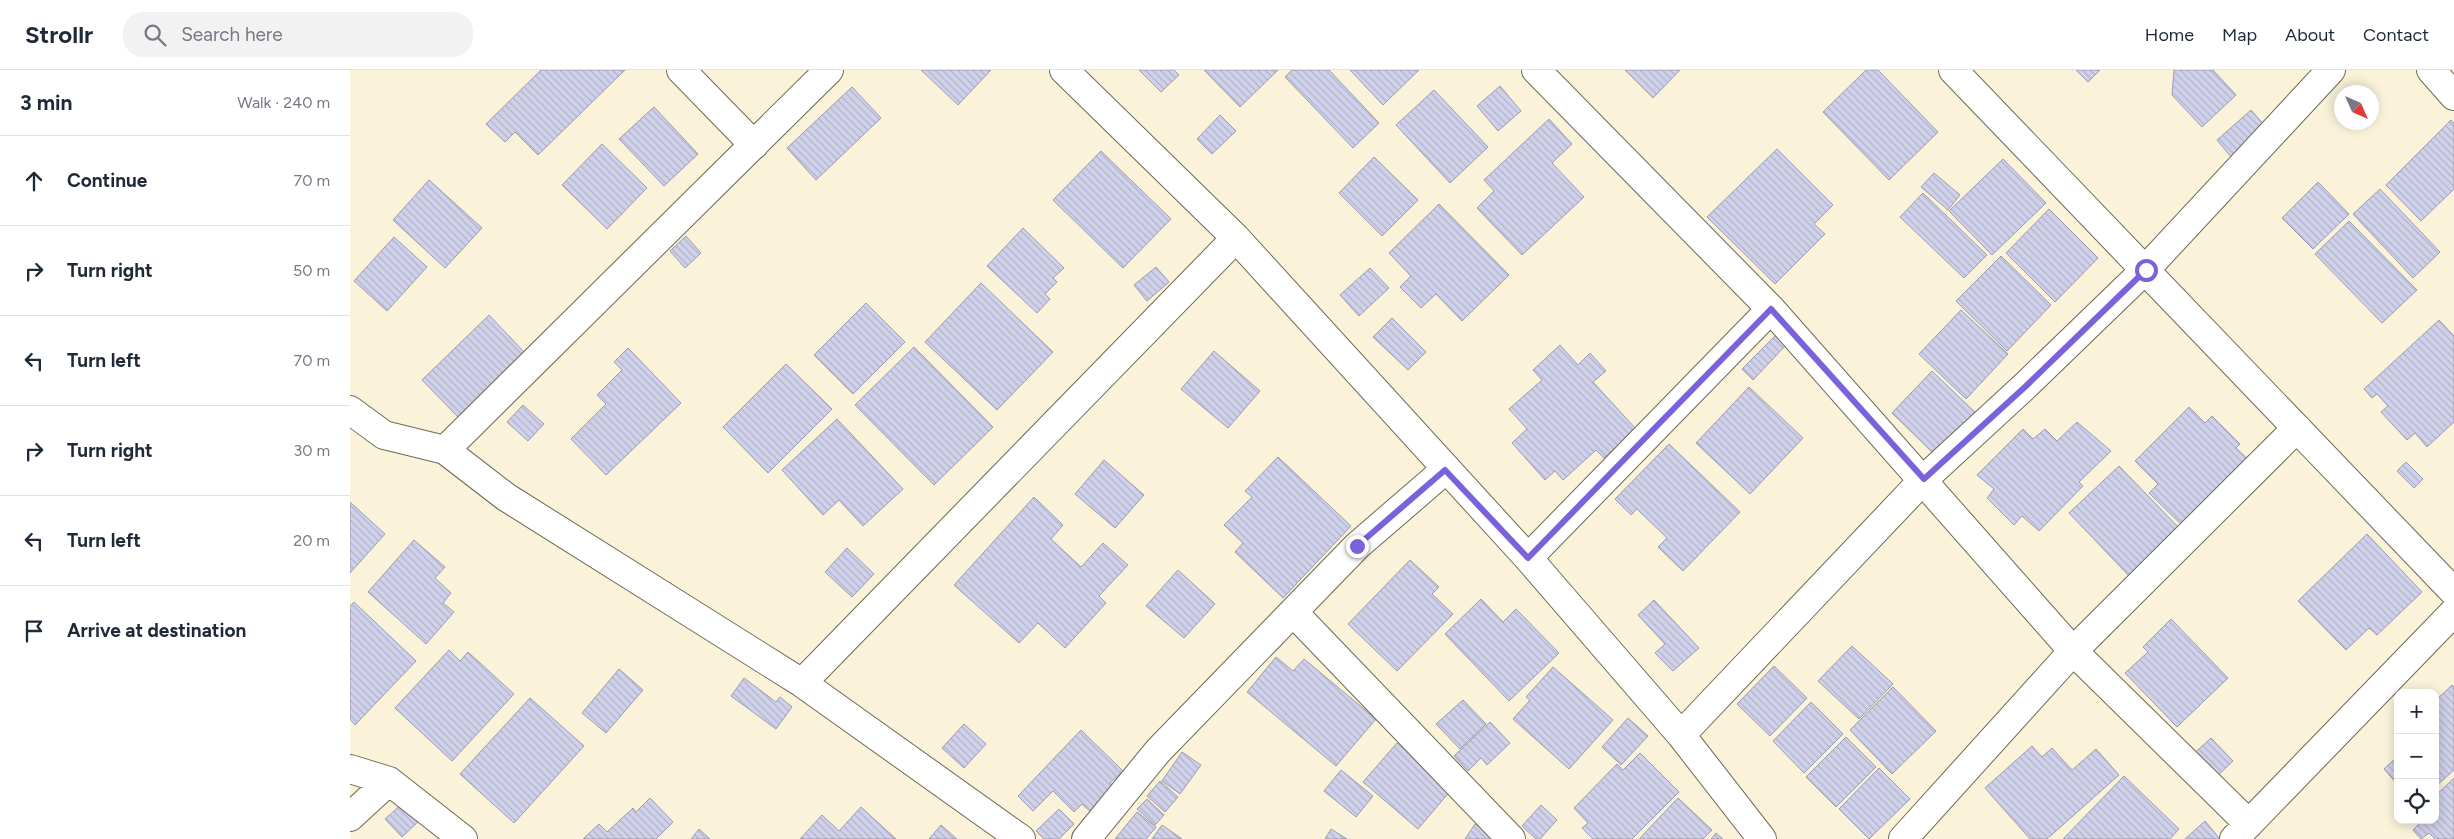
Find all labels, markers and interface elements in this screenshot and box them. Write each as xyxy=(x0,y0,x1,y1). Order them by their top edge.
search box xyxy=(123,12,473,57)
text: Strollr xyxy=(25,20,93,49)
icon: search xyxy=(141,21,169,49)
text: Search here xyxy=(181,23,283,46)
text: Home xyxy=(2145,24,2194,46)
text: Map xyxy=(2222,24,2257,46)
text: About xyxy=(2285,24,2335,46)
text: Contact xyxy=(2363,24,2429,46)
north arrow xyxy=(2334,85,2379,130)
text: 3 min xyxy=(20,90,72,115)
text: Walk · 240 m xyxy=(237,93,330,112)
icon: ahead xyxy=(20,167,48,195)
text: Continue xyxy=(67,169,147,192)
text: 70 m xyxy=(294,171,330,190)
icon: right xyxy=(20,257,48,285)
text: Turn right xyxy=(67,259,153,282)
route start xyxy=(2135,259,2158,282)
text: 50 m xyxy=(293,261,330,280)
icon: left xyxy=(20,347,48,375)
text: Turn left xyxy=(67,349,141,372)
text: 70 m xyxy=(294,351,330,370)
icon: right xyxy=(20,437,48,465)
text: Turn right xyxy=(67,439,153,462)
text: 30 m xyxy=(293,441,330,460)
icon: left xyxy=(20,527,48,555)
text: Turn left xyxy=(67,529,141,552)
text: 20 m xyxy=(293,531,330,550)
route end xyxy=(1346,535,1369,558)
icon: arrive xyxy=(20,617,48,645)
text: Arrive at destination xyxy=(67,619,246,642)
map controls xyxy=(2394,689,2439,824)
button: + xyxy=(2394,689,2439,734)
button: − xyxy=(2394,734,2439,779)
button: locate xyxy=(2394,779,2439,824)

